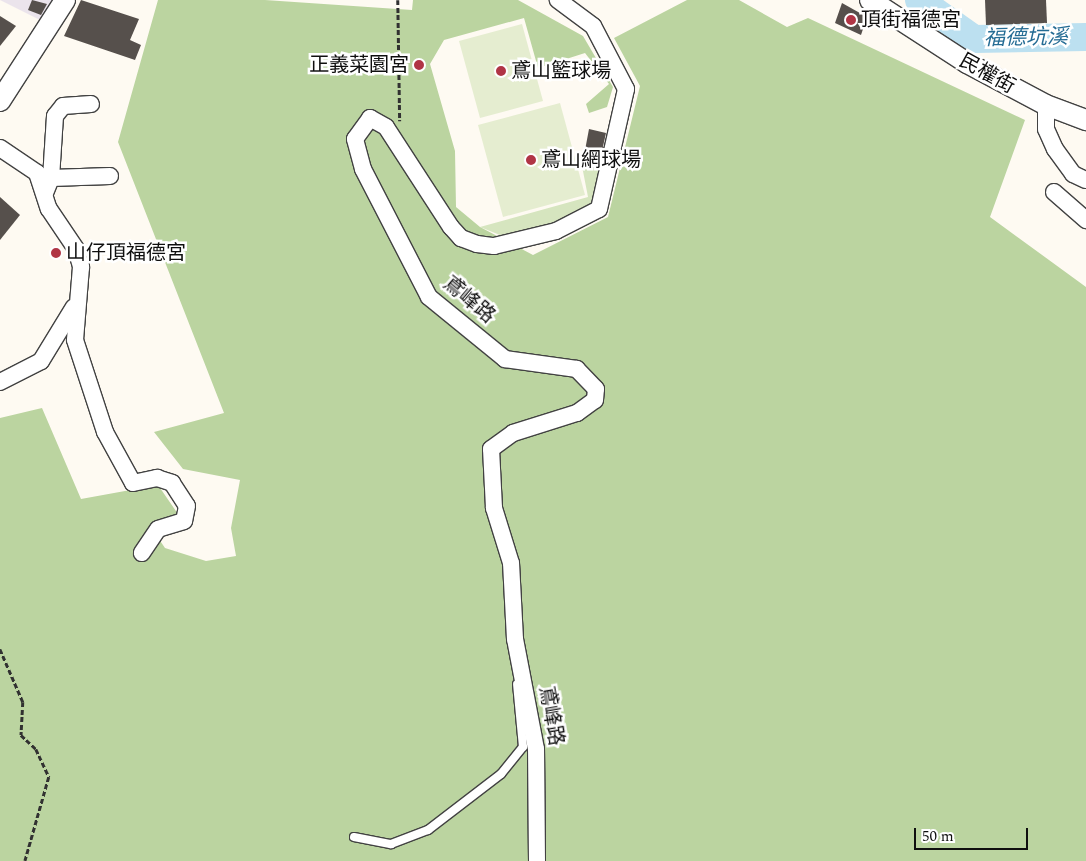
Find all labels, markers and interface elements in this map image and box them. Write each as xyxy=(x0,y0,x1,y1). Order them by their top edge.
place label: 頂街福德宮 xyxy=(861,8,961,32)
marker: 頂街福德宮 xyxy=(845,14,857,26)
water label: 福德坑溪 xyxy=(984,25,1068,51)
street label: 民權街 xyxy=(955,49,1019,99)
place label: 正義菜園宮 xyxy=(309,53,409,77)
marker: 正義菜園宮 xyxy=(413,59,425,71)
place label: 鳶山籃球場 xyxy=(511,59,611,83)
marker: 鳶山籃球場 xyxy=(495,65,507,77)
place label: 鳶山網球場 xyxy=(541,148,641,172)
marker: 鳶山網球場 xyxy=(525,154,537,166)
place label: 山仔頂福德宮 xyxy=(66,241,186,265)
marker: 山仔頂福德宮 xyxy=(50,247,62,259)
street label: 鳶峰路 xyxy=(438,272,500,328)
street label: 鳶峰路 xyxy=(534,684,568,748)
scale bar xyxy=(916,818,1030,850)
text: 50 m xyxy=(922,825,954,848)

